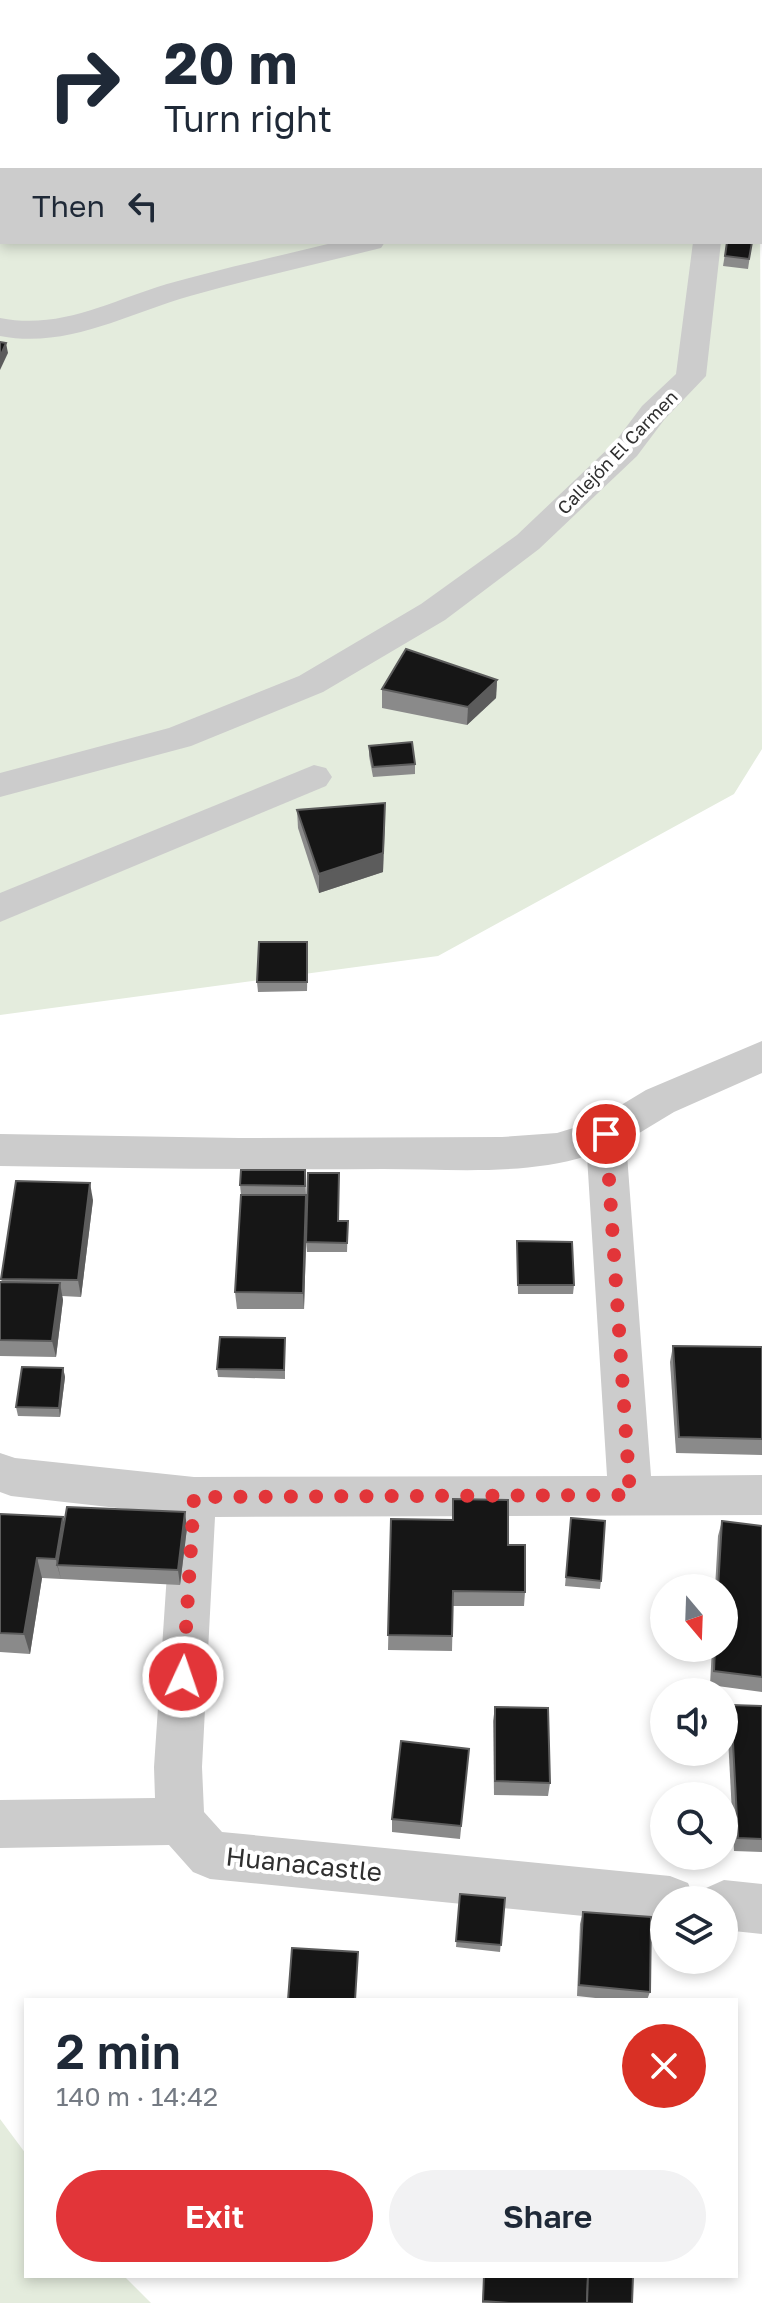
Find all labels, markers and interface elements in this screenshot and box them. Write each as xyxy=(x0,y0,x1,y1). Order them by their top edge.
text: 20 m xyxy=(164,29,298,96)
icon: right xyxy=(32,32,136,136)
text: Turn right xyxy=(164,97,332,140)
icon: left xyxy=(121,184,165,228)
text: Then xyxy=(32,188,105,224)
street label: Callejón El Carmen xyxy=(552,386,682,518)
pin xyxy=(572,1100,640,1168)
icon: arrive xyxy=(584,1112,628,1156)
north arrow xyxy=(650,1574,738,1662)
map controls xyxy=(650,1574,738,1974)
position arrow xyxy=(141,1635,225,1719)
button: sound xyxy=(650,1678,738,1766)
button: search xyxy=(650,1782,738,1870)
street label: Huanacastle xyxy=(224,1840,384,1888)
button: layers xyxy=(650,1886,738,1974)
text: 2 min xyxy=(56,2022,181,2080)
button: close xyxy=(622,2024,706,2108)
text: 140 m · 14:42 xyxy=(56,2081,218,2112)
button: Exit xyxy=(56,2170,373,2262)
button: Share xyxy=(389,2170,706,2262)

